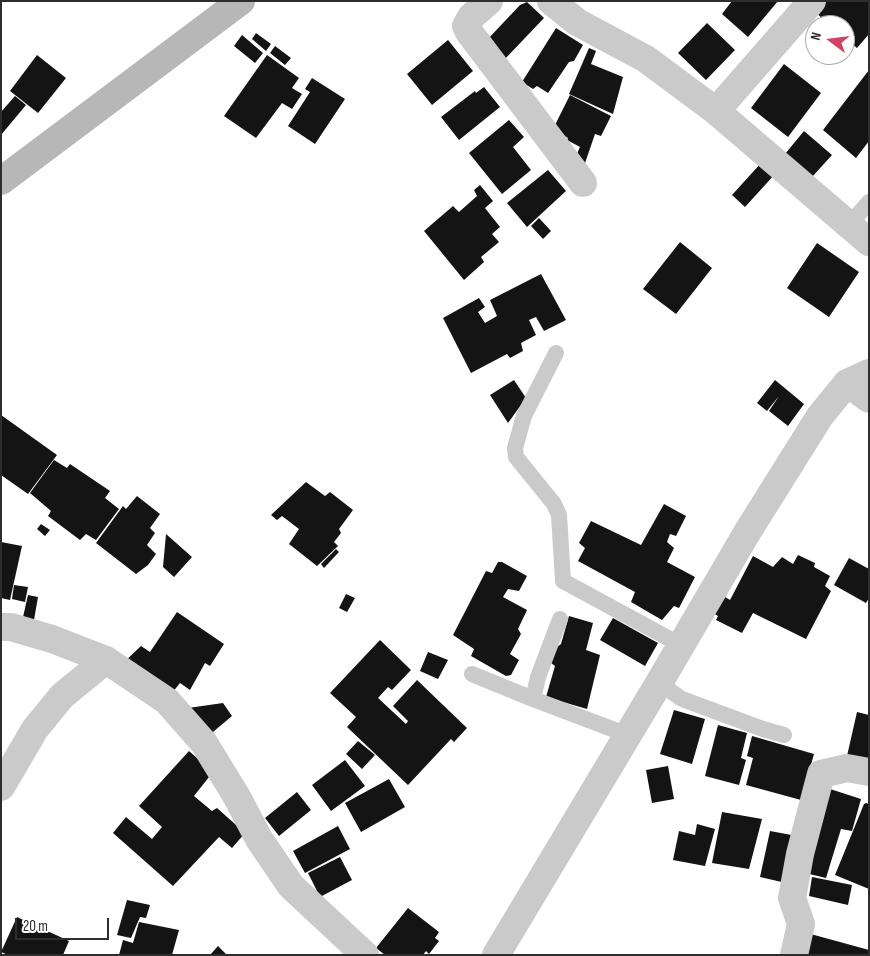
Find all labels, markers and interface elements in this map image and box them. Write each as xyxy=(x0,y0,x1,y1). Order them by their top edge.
north arrow xyxy=(805,15,855,65)
text: N xyxy=(807,30,825,42)
scale bar xyxy=(18,908,111,940)
text: 20 m xyxy=(23,917,48,936)

